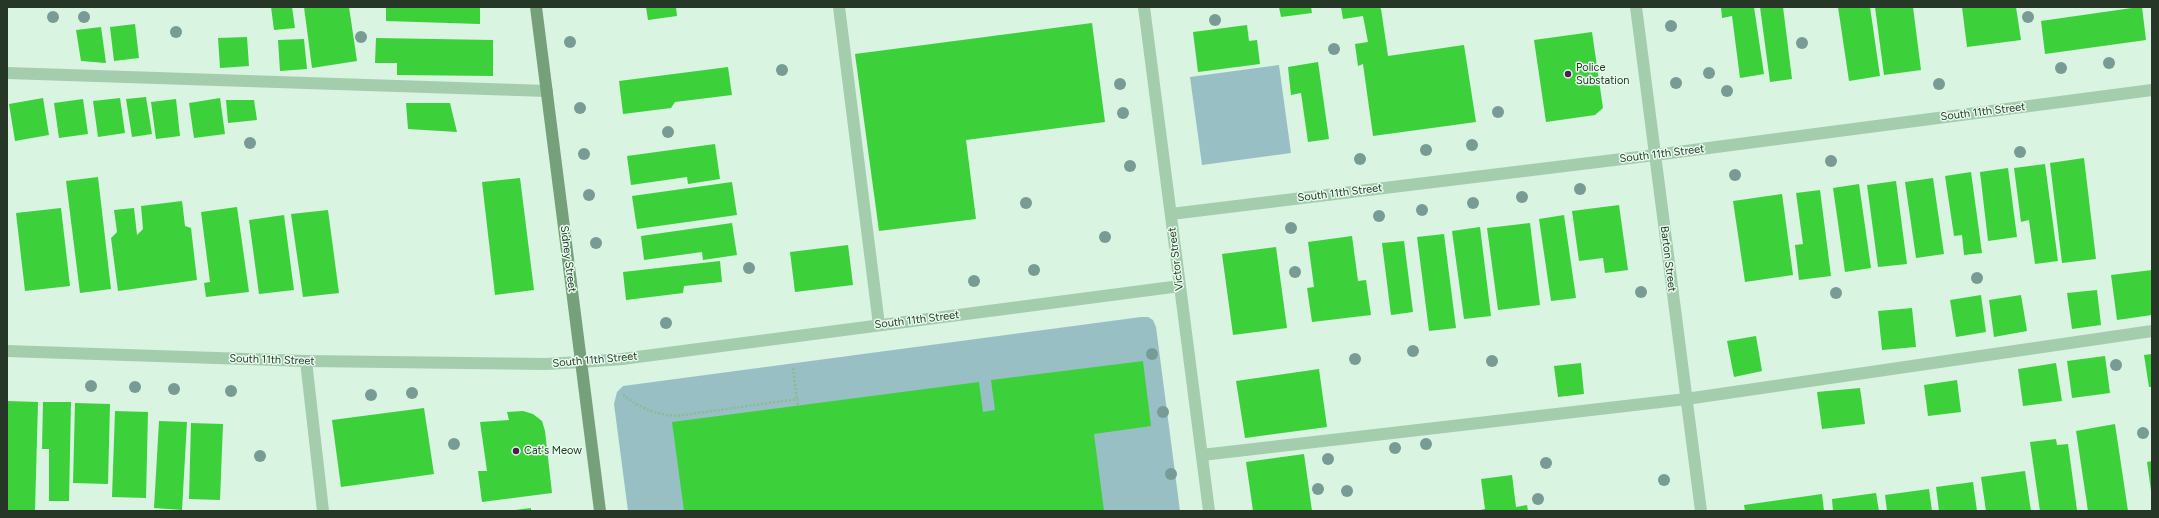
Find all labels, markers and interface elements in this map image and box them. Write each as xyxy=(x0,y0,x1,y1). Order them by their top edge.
place label: Police Substation xyxy=(1576,61,1629,87)
marker: Police Substation xyxy=(1563,69,1573,79)
street label: South 11th Street xyxy=(1940,100,2026,124)
street label: South 11th Street xyxy=(1619,142,1705,166)
street label: South 11th Street xyxy=(1297,181,1383,205)
street label: Sidney Street xyxy=(557,225,579,293)
street label: Barton Street xyxy=(1657,225,1679,293)
street label: Victor Street xyxy=(1166,226,1186,292)
street label: South 11th Street xyxy=(874,308,960,332)
street label: South 11th Street xyxy=(552,350,638,370)
street label: South 11th Street xyxy=(229,352,315,368)
place label: Cat's Meow xyxy=(524,444,582,458)
marker: Cat's Meow xyxy=(511,446,521,456)

